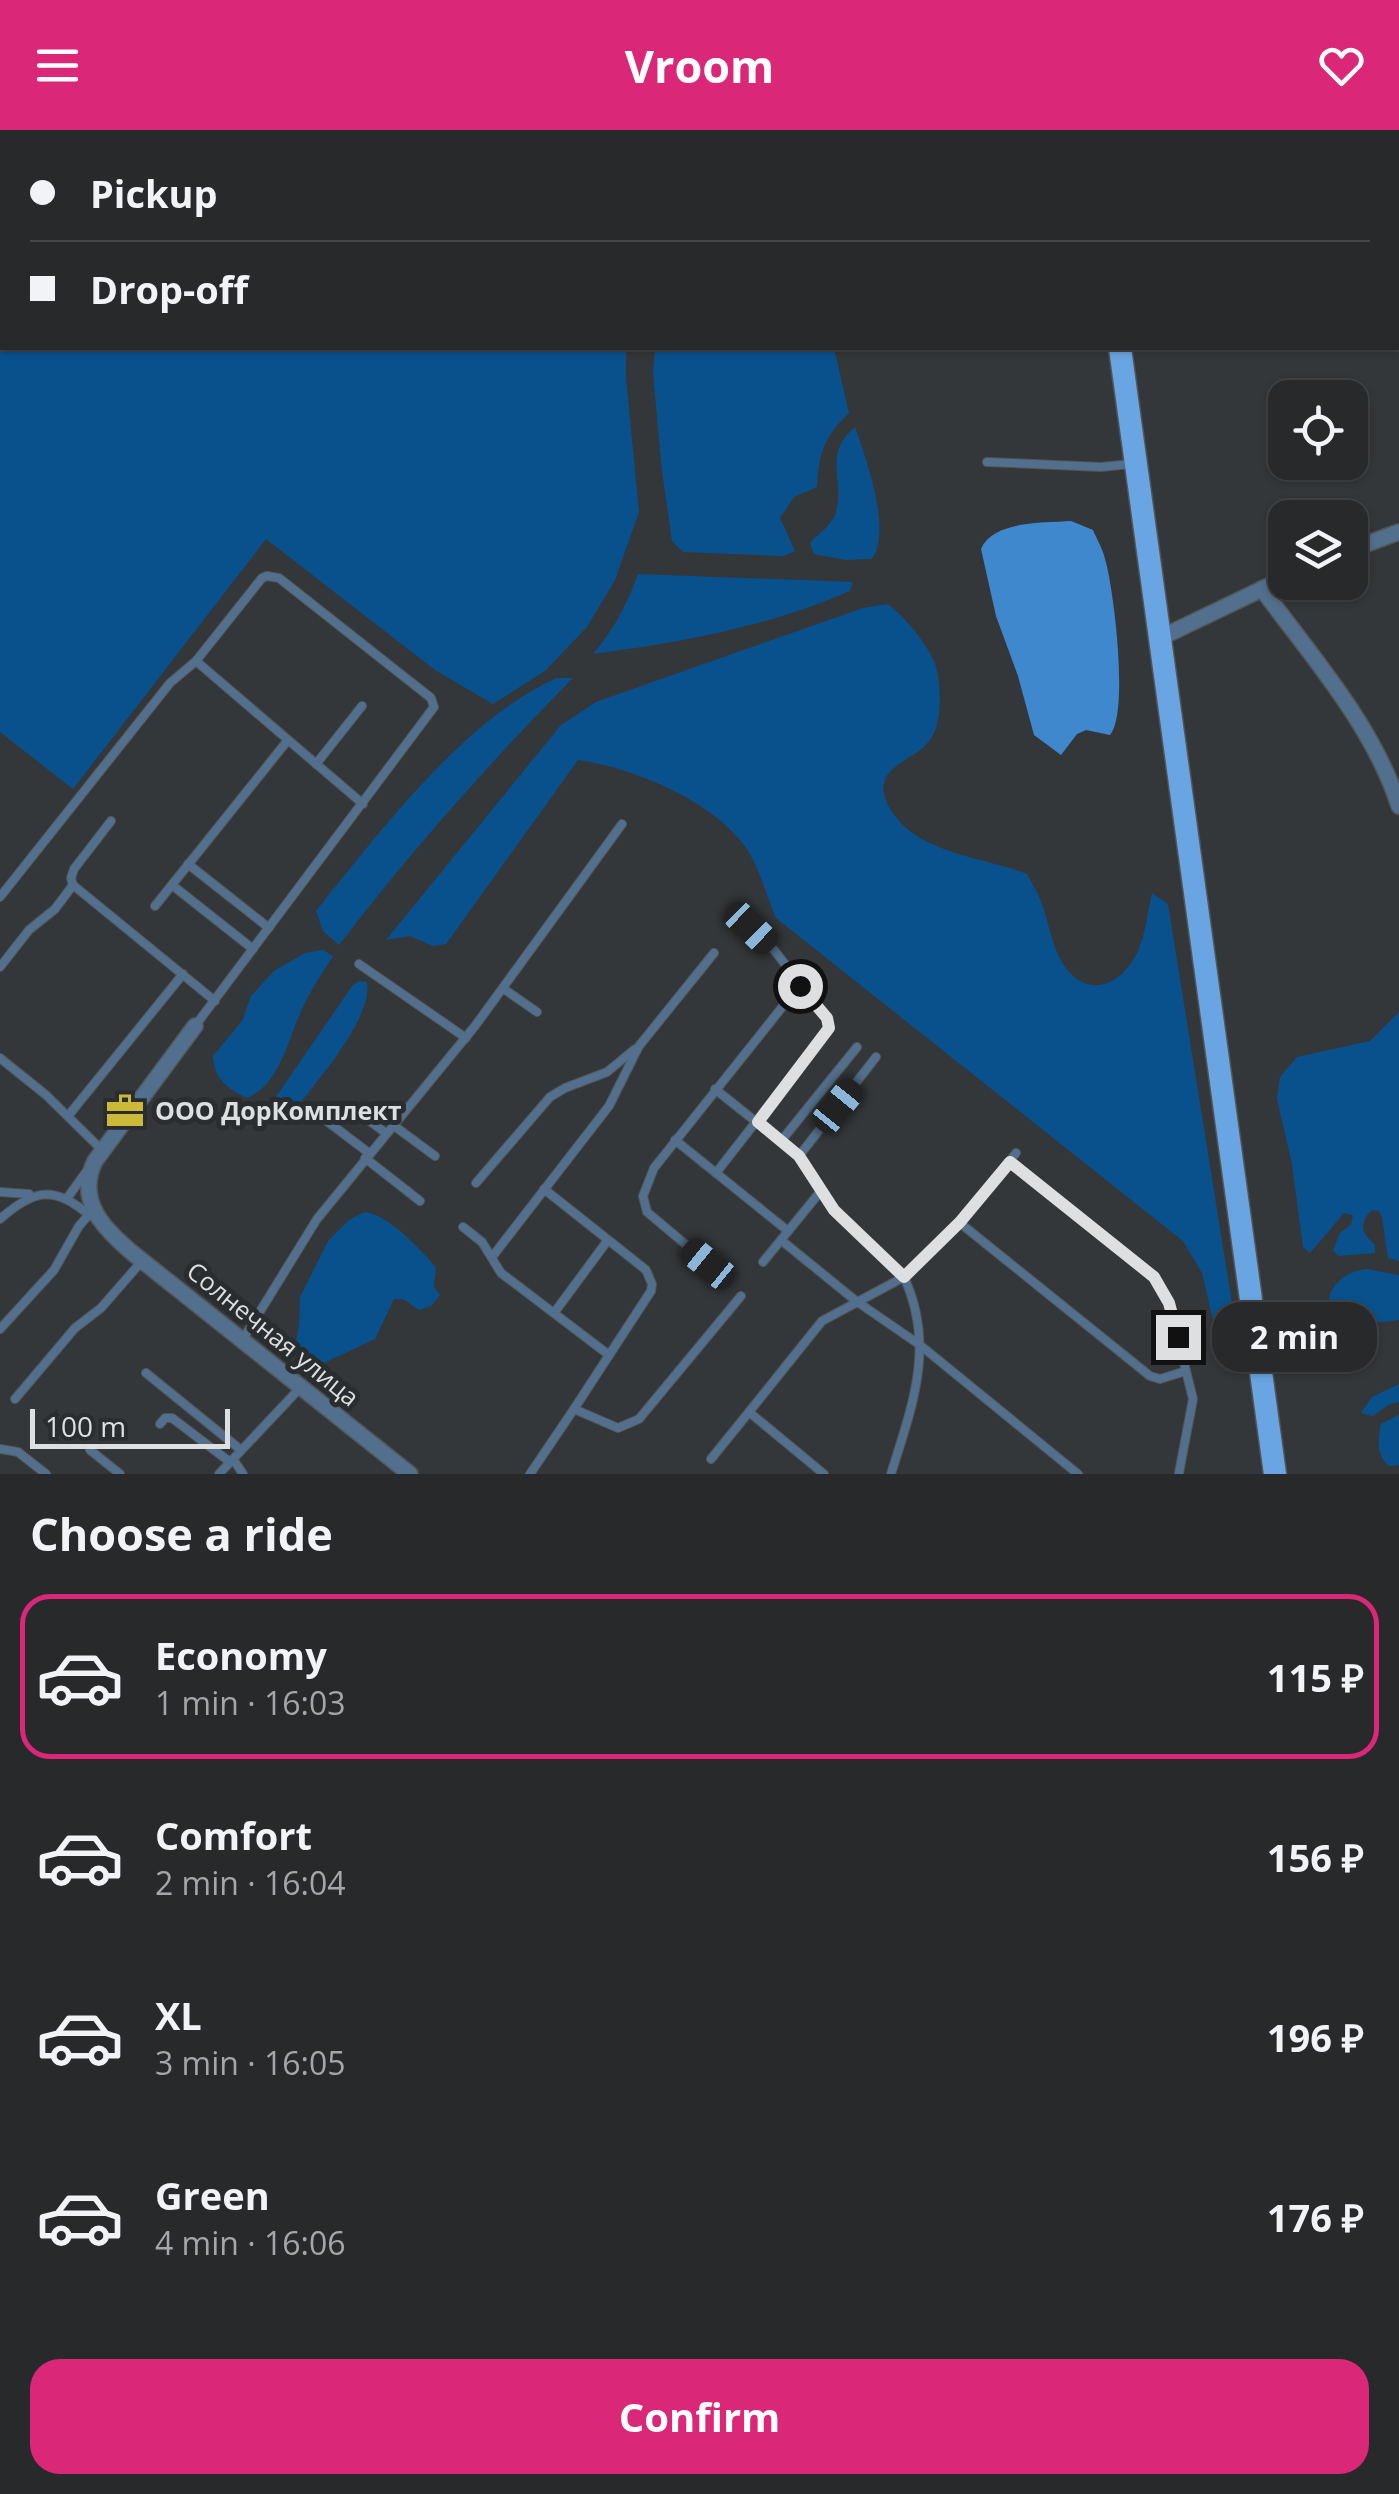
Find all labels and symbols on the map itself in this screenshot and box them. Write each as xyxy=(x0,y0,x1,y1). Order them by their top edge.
car xyxy=(719,896,783,960)
route start xyxy=(778,964,823,1009)
car xyxy=(807,1073,869,1139)
office icon: ООО ДорКомплект xyxy=(104,1090,146,1132)
place label: ООО ДорКомплект xyxy=(155,1093,402,1127)
car xyxy=(675,1233,741,1295)
street label: Солнечная улица xyxy=(180,1253,367,1413)
callout: 2 min xyxy=(1213,1302,1378,1372)
route end xyxy=(1156,1315,1201,1360)
scale bar xyxy=(30,1404,230,1448)

